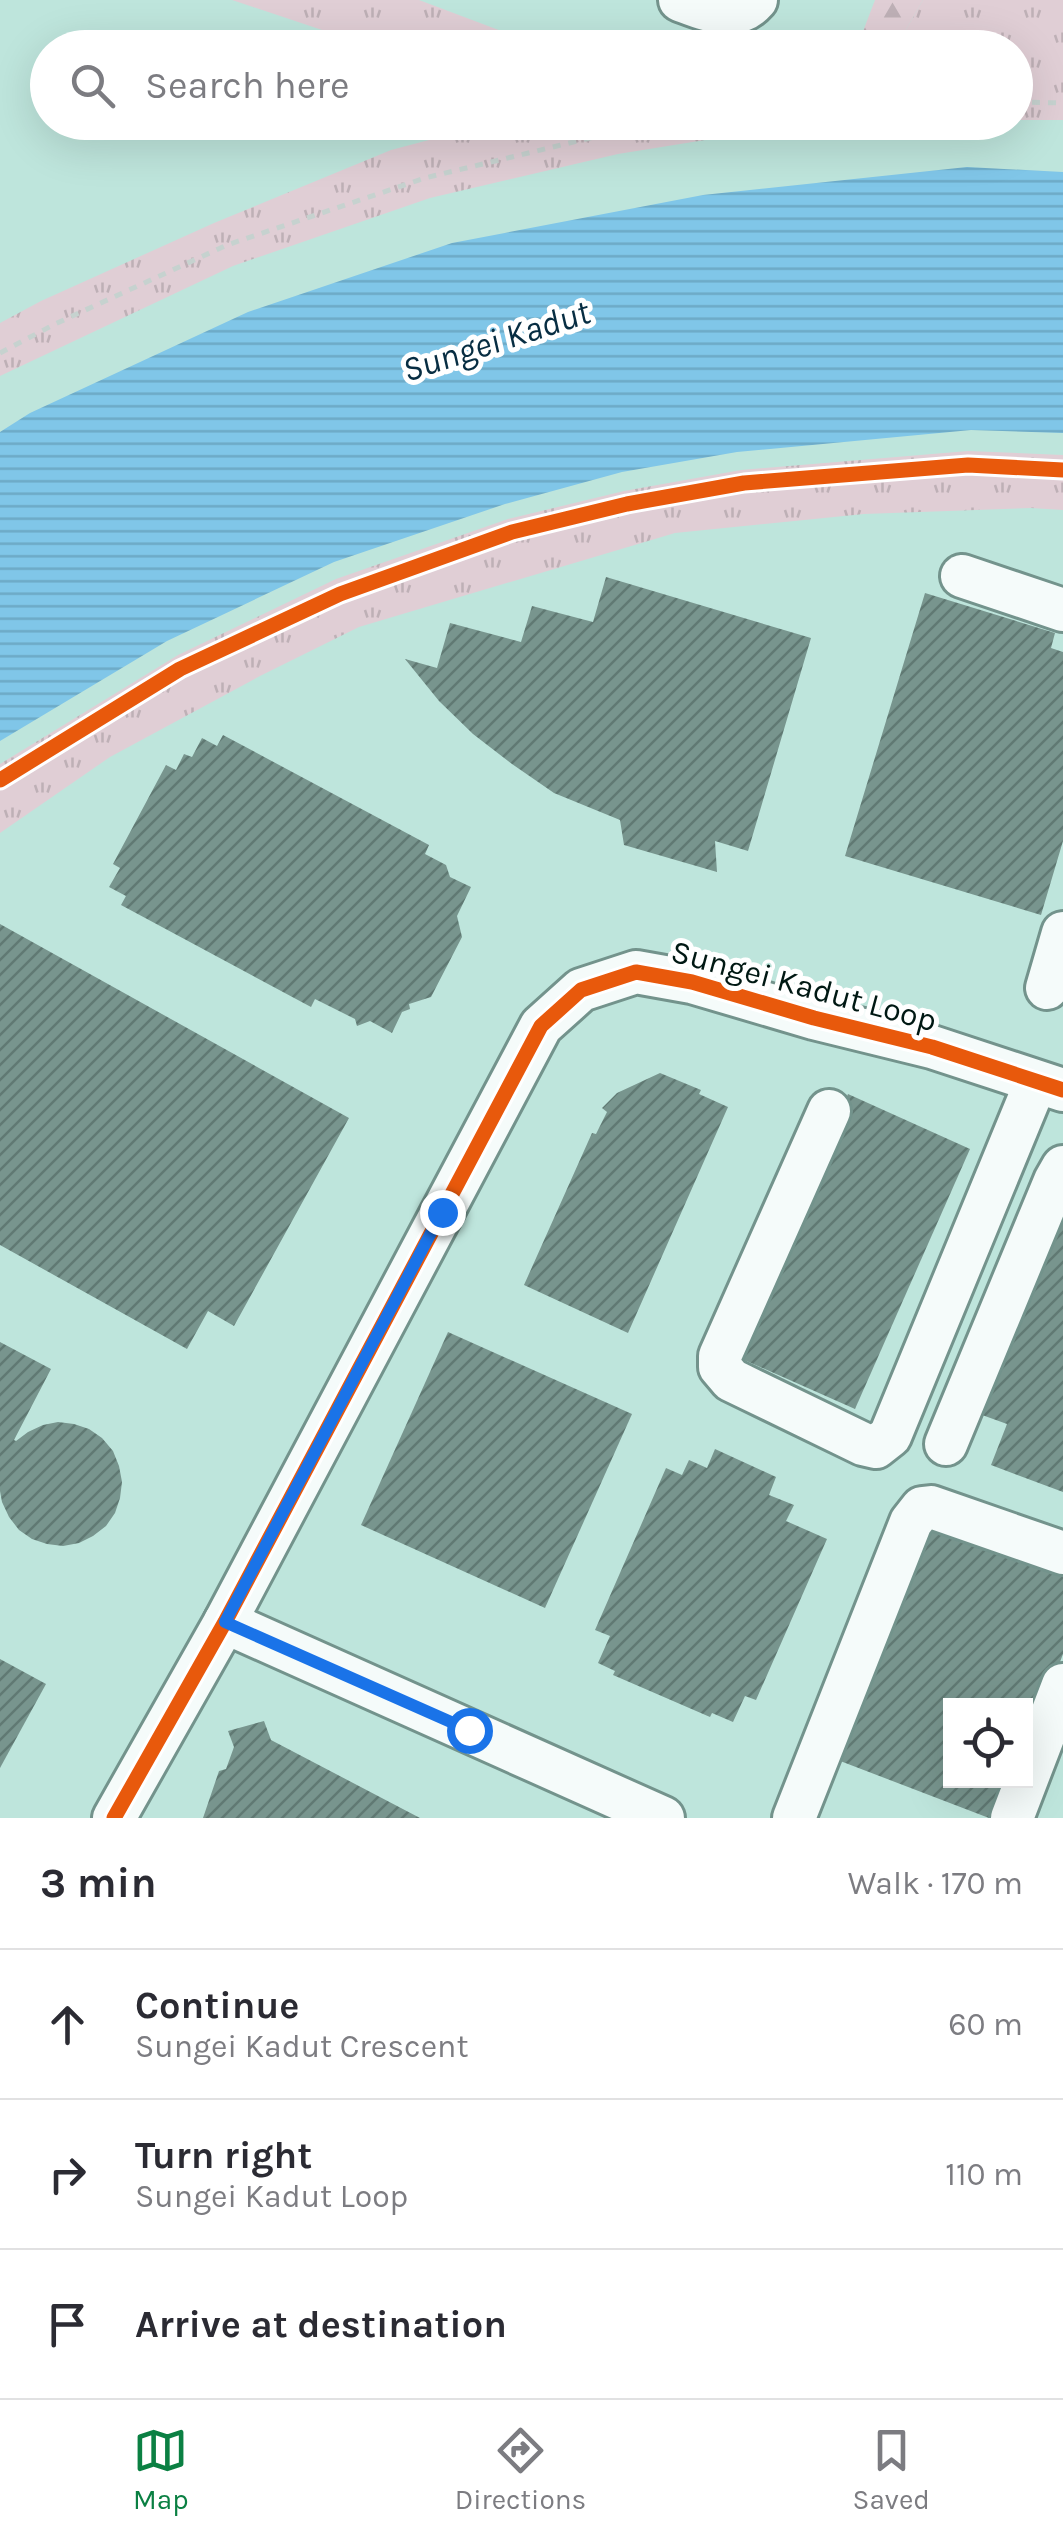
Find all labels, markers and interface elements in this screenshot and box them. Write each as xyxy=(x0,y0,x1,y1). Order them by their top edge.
search box xyxy=(30,30,1033,140)
icon: search xyxy=(65,58,120,113)
text: Search here xyxy=(145,63,349,108)
water label: Sungei Kadut xyxy=(397,291,596,391)
street label: Sungei Kadut Loop xyxy=(667,933,941,1039)
route end xyxy=(420,1190,466,1236)
map controls xyxy=(943,1698,1033,1788)
button: locate xyxy=(943,1698,1033,1788)
route start xyxy=(447,1708,493,1754)
text: 3 min xyxy=(40,1858,157,1908)
text: Walk · 170 m xyxy=(848,1865,1023,1902)
text: Continue xyxy=(135,1983,299,2028)
icon: ahead xyxy=(40,1997,95,2052)
text: 60 m xyxy=(948,2006,1023,2043)
text: Sungei Kadut Crescent xyxy=(135,2028,468,2065)
text: Turn right xyxy=(135,2133,312,2178)
icon: right xyxy=(40,2147,95,2202)
text: 110 m xyxy=(945,2156,1023,2193)
text: Sungei Kadut Loop xyxy=(135,2178,408,2215)
icon: arrive xyxy=(40,2297,95,2352)
text: Arrive at destination xyxy=(135,2302,507,2347)
tab: Map xyxy=(133,2423,189,2516)
tab: Directions xyxy=(455,2423,586,2516)
tab: Saved xyxy=(852,2423,930,2516)

